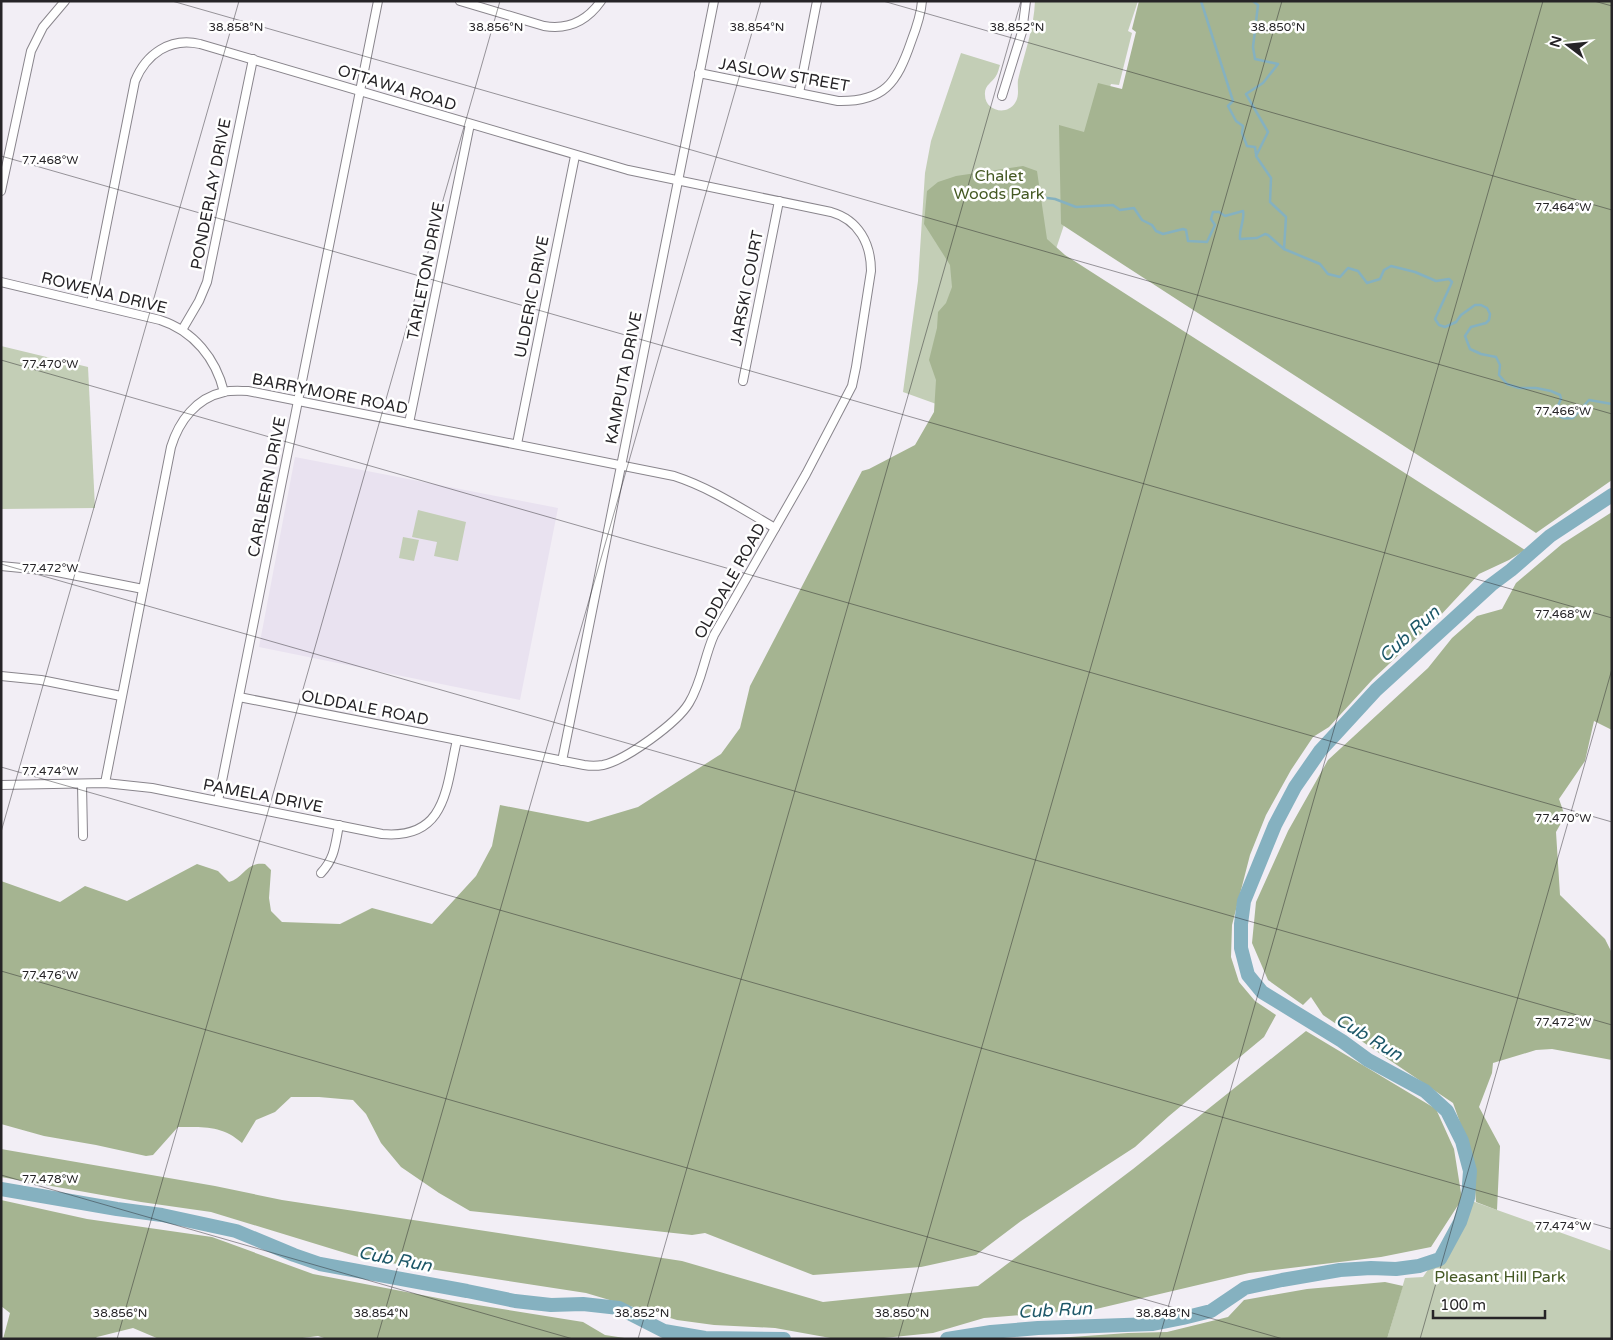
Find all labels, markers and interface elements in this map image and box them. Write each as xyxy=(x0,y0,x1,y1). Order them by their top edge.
text: 38.858°N xyxy=(209,20,263,34)
text: 38.856°N xyxy=(469,20,523,34)
text: 38.854°N xyxy=(730,20,784,34)
text: 38.852°N xyxy=(990,20,1044,34)
text: 38.850°N xyxy=(1251,20,1305,34)
north arrow xyxy=(1543,20,1593,70)
text: N xyxy=(1546,34,1566,49)
street label: JASLOW STREET xyxy=(717,54,851,96)
street label: OTTAWA ROAD xyxy=(335,60,459,116)
street label: PONDERLAY DRIVE xyxy=(187,117,235,271)
text: 77.468°W xyxy=(22,153,78,167)
park label: Chalet Woods Park xyxy=(953,166,1045,204)
street label: TARLETON DRIVE xyxy=(403,200,449,342)
text: 77.464°W xyxy=(1535,200,1591,214)
street label: JARSKI COURT xyxy=(726,228,768,347)
street label: ULDERIC DRIVE xyxy=(510,234,554,360)
street label: ROWENA DRIVE xyxy=(39,268,169,318)
street label: KAMPUTA DRIVE xyxy=(601,310,647,446)
text: 77.470°W xyxy=(22,357,78,371)
street label: BARRYMORE ROAD xyxy=(250,369,410,419)
text: 77.466°W xyxy=(1535,404,1591,418)
street label: CARLBERN DRIVE xyxy=(244,415,290,559)
street label: OLDDALE ROAD xyxy=(690,519,770,643)
text: 77.472°W xyxy=(22,561,78,575)
water label: Cub Run xyxy=(1374,600,1445,667)
text: 77.468°W xyxy=(1535,607,1591,621)
street label: OLDDALE ROAD xyxy=(299,686,431,730)
text: 77.474°W xyxy=(22,764,78,778)
street label: PAMELA DRIVE xyxy=(201,775,325,817)
text: 77.470°W xyxy=(1535,811,1591,825)
text: 77.476°W xyxy=(22,968,78,982)
water label: Cub Run xyxy=(1332,1008,1407,1066)
text: 77.472°W xyxy=(1535,1015,1591,1029)
text: 77.478°W xyxy=(22,1172,78,1186)
text: 77.474°W xyxy=(1535,1219,1591,1233)
water label: Cub Run xyxy=(357,1241,434,1277)
park label: Pleasant Hill Park xyxy=(1434,1267,1566,1287)
scale bar xyxy=(1433,1288,1546,1320)
text: 100 m xyxy=(1440,1296,1486,1314)
water label: Cub Run xyxy=(1017,1297,1094,1323)
text: 38.856°N xyxy=(93,1306,147,1320)
text: 38.854°N xyxy=(354,1306,408,1320)
text: 38.852°N xyxy=(615,1306,669,1320)
text: 38.850°N xyxy=(875,1306,929,1320)
text: 38.848°N xyxy=(1136,1306,1190,1320)

